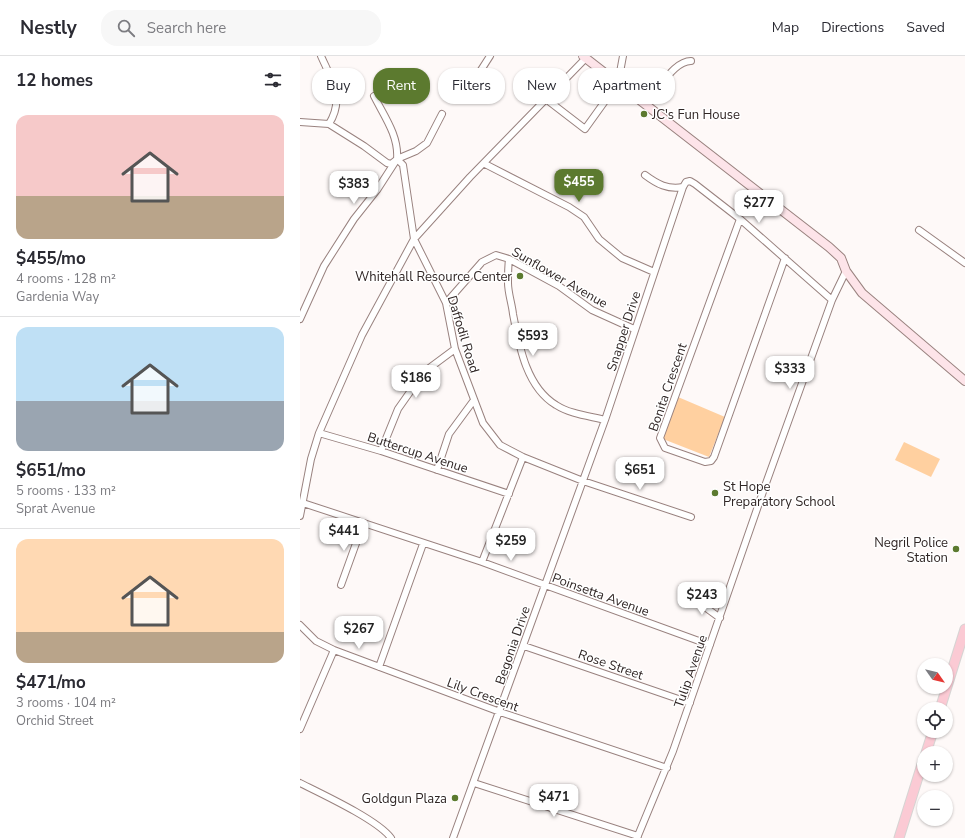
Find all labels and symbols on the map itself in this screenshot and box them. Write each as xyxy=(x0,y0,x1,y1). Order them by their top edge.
place label: JC's Fun House xyxy=(651,106,740,124)
marker: JC's Fun House xyxy=(639,109,649,119)
pin: $455 xyxy=(555,169,603,203)
pin: $383 xyxy=(330,171,378,205)
pin: $277 xyxy=(735,190,783,224)
street label: Sunflower Avenue xyxy=(508,243,611,313)
place label: Whitehall Resource Center xyxy=(355,268,512,286)
marker: Whitehall Resource Center xyxy=(515,271,525,281)
street label: Snapper Drive xyxy=(603,289,645,374)
street label: Daffodil Road xyxy=(443,293,483,375)
pin: $593 xyxy=(509,323,557,357)
street label: Bonita Crescent xyxy=(644,340,692,434)
pin: $333 xyxy=(766,356,814,390)
pin: $186 xyxy=(392,365,440,399)
street label: Buttercup Avenue xyxy=(365,428,470,478)
pin: $651 xyxy=(616,457,664,491)
place label: St Hope Preparatory School xyxy=(723,478,835,511)
marker: St Hope Preparatory School xyxy=(710,488,720,498)
pin: $441 xyxy=(320,518,368,552)
pin: $259 xyxy=(487,528,535,562)
place label: Negril Police Station xyxy=(874,534,948,567)
marker: Negril Police Station xyxy=(951,544,961,554)
street label: Poinsetta Avenue xyxy=(550,569,652,621)
pin: $243 xyxy=(678,582,726,616)
street label: Begonia Drive xyxy=(491,604,535,687)
pin: $267 xyxy=(335,616,383,650)
street label: Tulip Avenue xyxy=(670,632,712,710)
street label: Rose Street xyxy=(576,645,646,685)
north arrow xyxy=(917,658,953,694)
street label: Lily Crescent xyxy=(444,674,521,716)
pin: $471 xyxy=(530,784,578,818)
place label: Goldgun Plaza xyxy=(362,790,447,808)
marker: Goldgun Plaza xyxy=(450,793,460,803)

